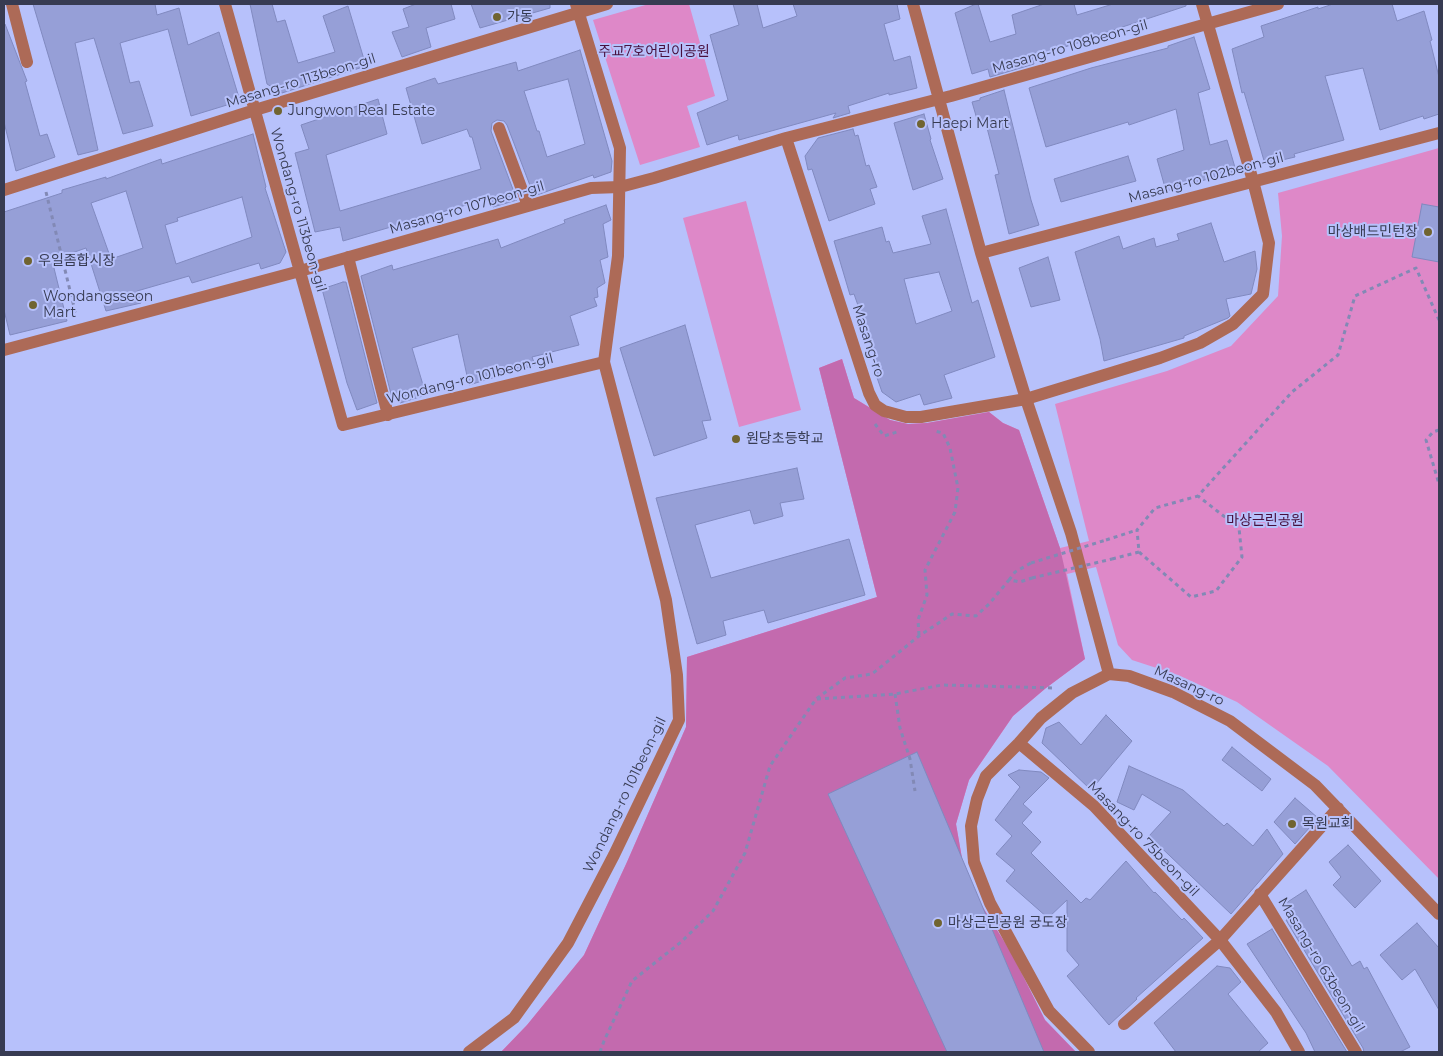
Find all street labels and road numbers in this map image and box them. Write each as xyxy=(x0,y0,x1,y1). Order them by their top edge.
street label: Masang-ro 108beon-gil xyxy=(990,17,1150,77)
street label: Masang-ro 113beon-gil xyxy=(224,50,378,112)
street label: Wondang-ro 113beon-gil xyxy=(267,126,329,294)
street label: Masang-ro 102beon-gil xyxy=(1127,149,1285,207)
street label: Masang-ro 107beon-gil xyxy=(388,178,546,238)
street label: Masang-ro xyxy=(848,303,888,379)
street label: Wondang-ro 101beon-gil xyxy=(385,350,555,408)
street label: Masang-ro xyxy=(1151,662,1227,710)
street label: Wondang-ro 101beon-gil xyxy=(580,714,670,876)
street label: Masang-ro 75beon-gil xyxy=(1084,778,1202,900)
street label: Masang-ro 63beon-gil xyxy=(1274,895,1368,1035)

